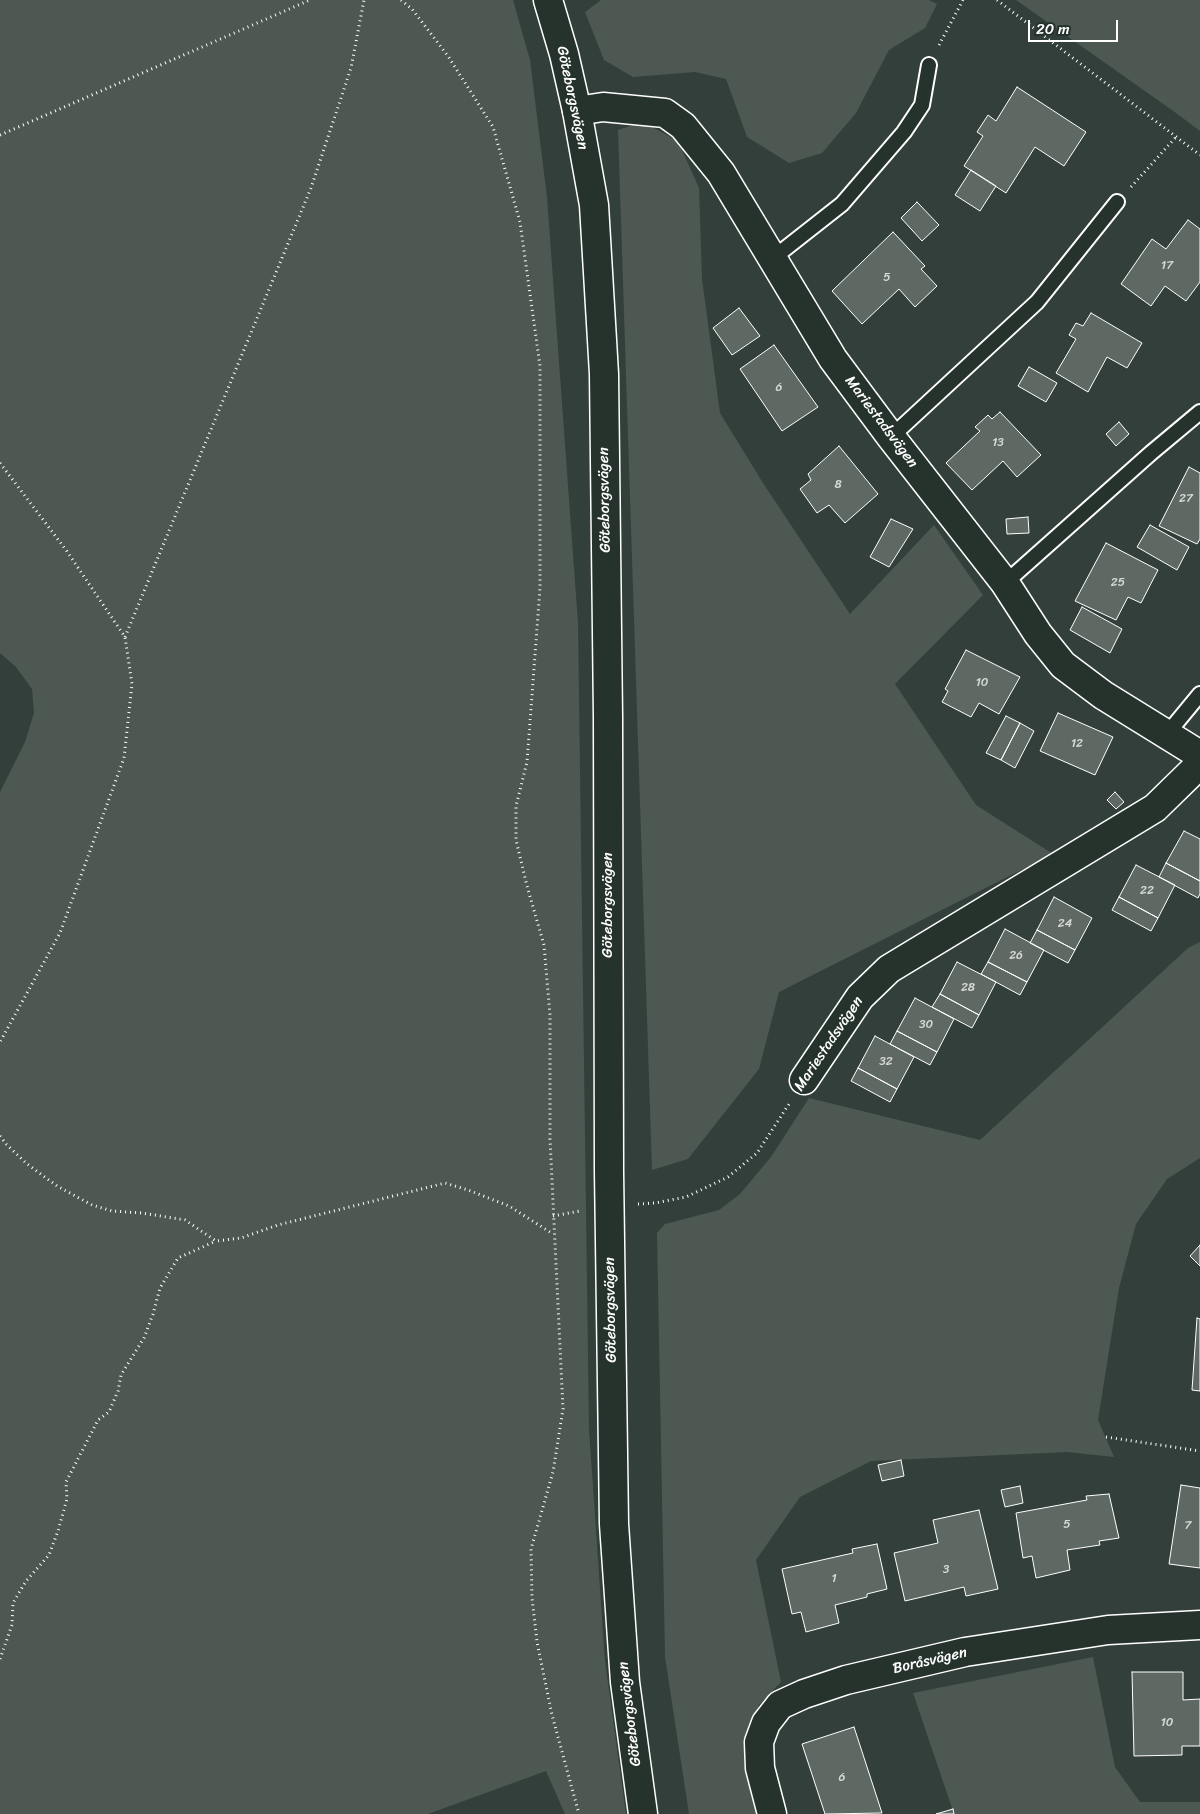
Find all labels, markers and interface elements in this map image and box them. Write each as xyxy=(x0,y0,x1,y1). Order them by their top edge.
scale bar xyxy=(1030,10,1120,42)
text: 20 m xyxy=(1036,16,1070,42)
street label: Göteborgsvägen xyxy=(552,45,592,151)
house number: 17 xyxy=(1161,259,1173,273)
house number: 5 xyxy=(883,271,891,285)
street label: Mariestadsvägen xyxy=(841,372,921,472)
house number: 6 xyxy=(776,381,782,395)
house number: 13 xyxy=(992,436,1004,450)
street label: Göteborgsvägen xyxy=(595,447,615,553)
house number: 8 xyxy=(834,478,842,492)
house number: 27 xyxy=(1179,492,1193,506)
house number: 25 xyxy=(1111,576,1125,590)
house number: 10 xyxy=(976,676,988,690)
house number: 12 xyxy=(1071,737,1083,751)
street label: Göteborgsvägen xyxy=(599,852,617,958)
house number: 22 xyxy=(1140,884,1154,898)
house number: 24 xyxy=(1058,917,1072,931)
house number: 26 xyxy=(1009,949,1023,963)
house number: 28 xyxy=(961,981,975,995)
street label: Mariestadsvägen xyxy=(791,993,867,1095)
house number: 30 xyxy=(919,1018,933,1032)
house number: 32 xyxy=(879,1055,893,1069)
street label: Göteborgsvägen xyxy=(601,1257,621,1363)
house number: 5 xyxy=(1063,1518,1071,1532)
house number: 7 xyxy=(1185,1519,1191,1533)
house number: 3 xyxy=(943,1563,949,1577)
house number: 1 xyxy=(831,1572,837,1586)
street label: Boråsvägen xyxy=(891,1644,969,1678)
street label: Göteborgsvägen xyxy=(615,1661,645,1767)
house number: 10 xyxy=(1161,1716,1173,1730)
house number: 6 xyxy=(839,1771,845,1785)

